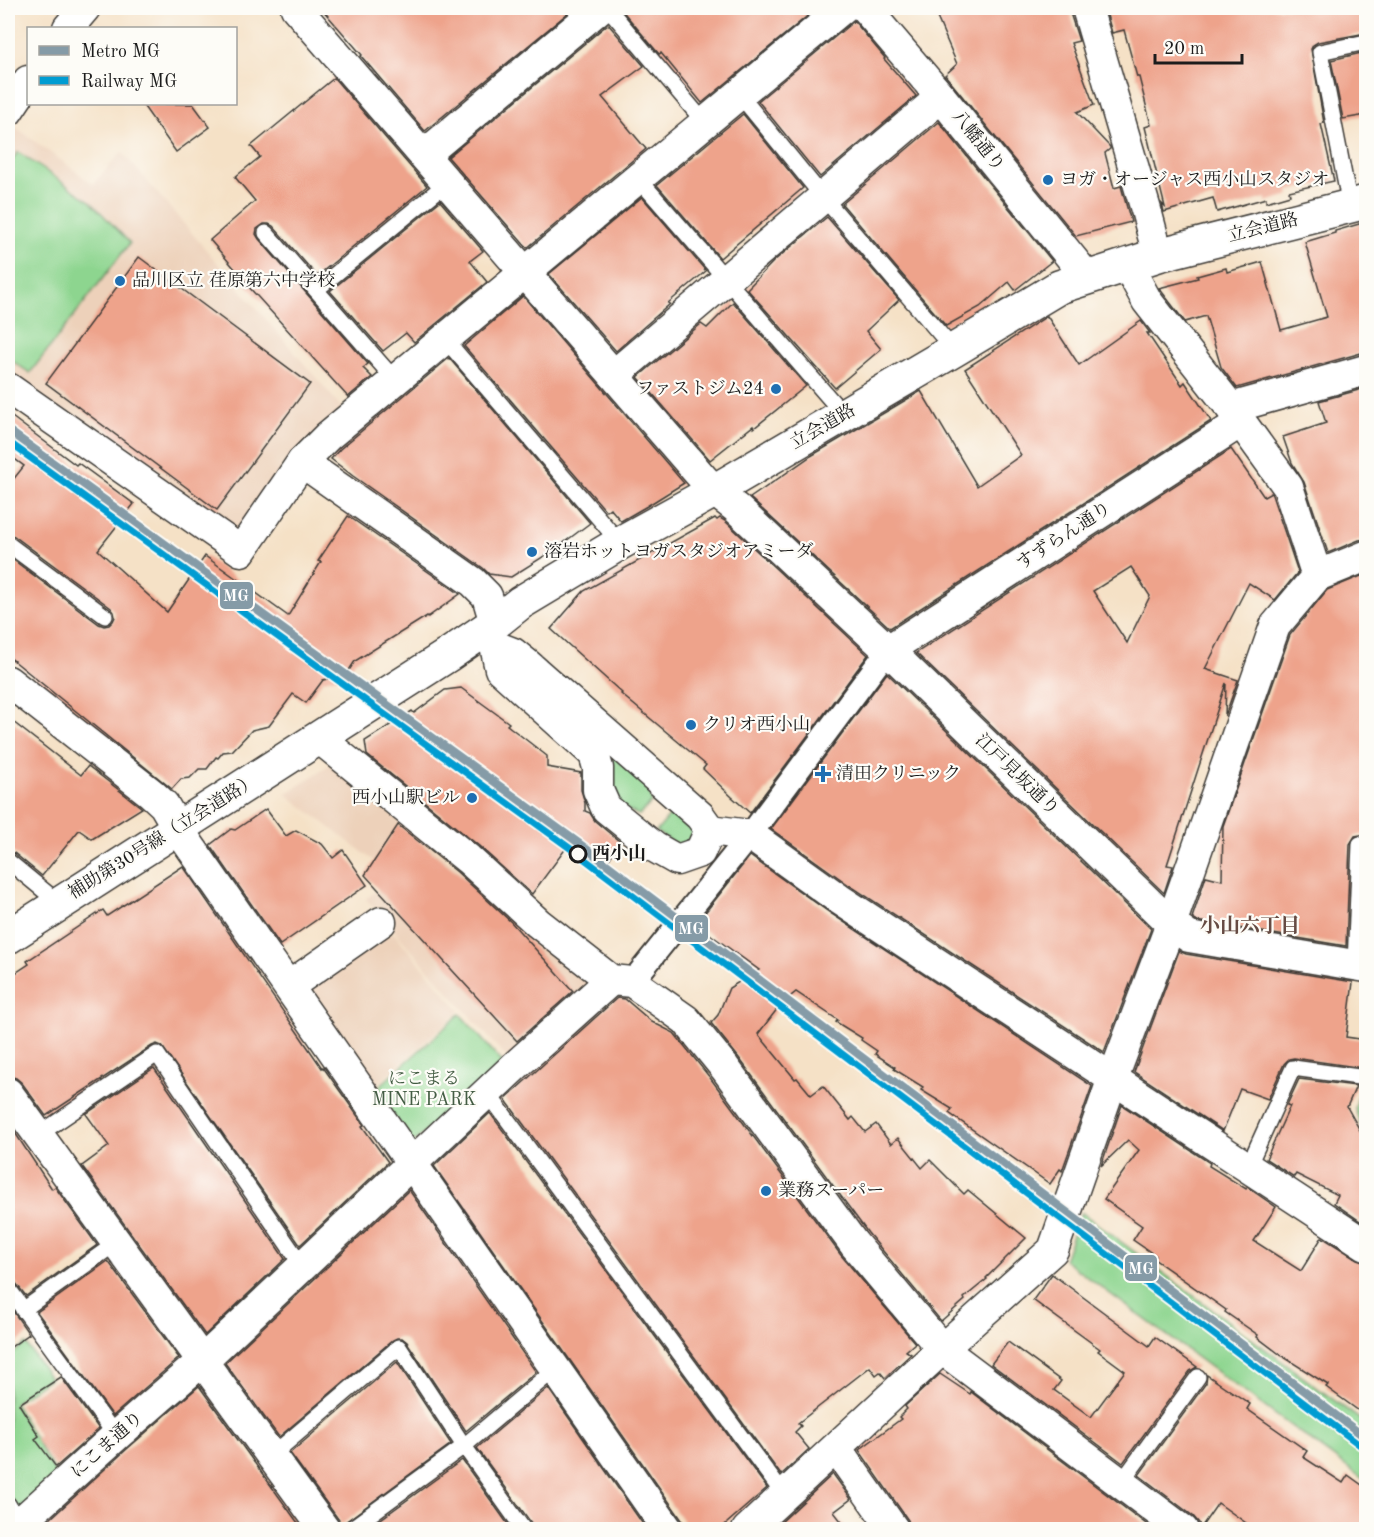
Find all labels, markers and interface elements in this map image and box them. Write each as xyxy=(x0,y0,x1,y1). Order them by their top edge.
legend xyxy=(27,27,237,105)
scale bar xyxy=(1155,27,1242,65)
text: 20 m xyxy=(1164,40,1204,58)
text: Metro MG xyxy=(81,43,160,61)
text: Railway MG xyxy=(81,73,177,91)
street label: 八幡通り xyxy=(948,106,1009,175)
place label: ヨガ・オージャス西小山スタジオ xyxy=(1060,170,1329,189)
marker: ヨガ・オージャス西小山スタジオ xyxy=(1041,173,1055,187)
street label: 立会道路 xyxy=(1225,209,1300,245)
place label: 品川区立 荏原第六中学校 xyxy=(132,270,335,290)
marker: 品川区立 荏原第六中学校 xyxy=(113,274,127,288)
place label: ファストジム24 xyxy=(636,379,764,398)
marker: ファストジム24 xyxy=(769,382,783,396)
street label: 立会道路 xyxy=(786,399,859,453)
street label: すずらん通り xyxy=(1013,497,1114,573)
place label: 溶岩ホットヨガスタジオアミーダ xyxy=(544,541,813,561)
marker: 溶岩ホットヨガスタジオアミーダ xyxy=(525,545,539,559)
line badge: MG xyxy=(219,581,254,610)
text: MG xyxy=(223,589,249,605)
place label: クリオ西小山 xyxy=(703,715,811,734)
marker: クリオ西小山 xyxy=(684,718,698,732)
street label: 江戸見坂通り xyxy=(972,730,1063,819)
place label: 清田クリニック xyxy=(836,764,961,783)
marker: 清田クリニック xyxy=(814,765,832,783)
street label: 補助第30号線（立会道路） xyxy=(64,770,261,903)
place label: 西小山駅ビル xyxy=(352,788,460,807)
marker: 西小山駅ビル xyxy=(465,791,479,805)
place label: 西小山 xyxy=(592,843,646,863)
marker: 西小山 xyxy=(569,845,587,863)
line badge: MG xyxy=(674,914,709,943)
district label: 小山六丁目 xyxy=(1200,915,1300,937)
text: MG xyxy=(678,922,704,938)
park label: にこまる MINE PARK xyxy=(372,1069,476,1109)
place label: 業務スーパー xyxy=(778,1180,884,1200)
marker: 業務スーパー xyxy=(759,1184,773,1198)
line badge: MG xyxy=(1124,1254,1158,1282)
text: MG xyxy=(1128,1262,1154,1278)
street label: にこま通り xyxy=(67,1407,146,1482)

